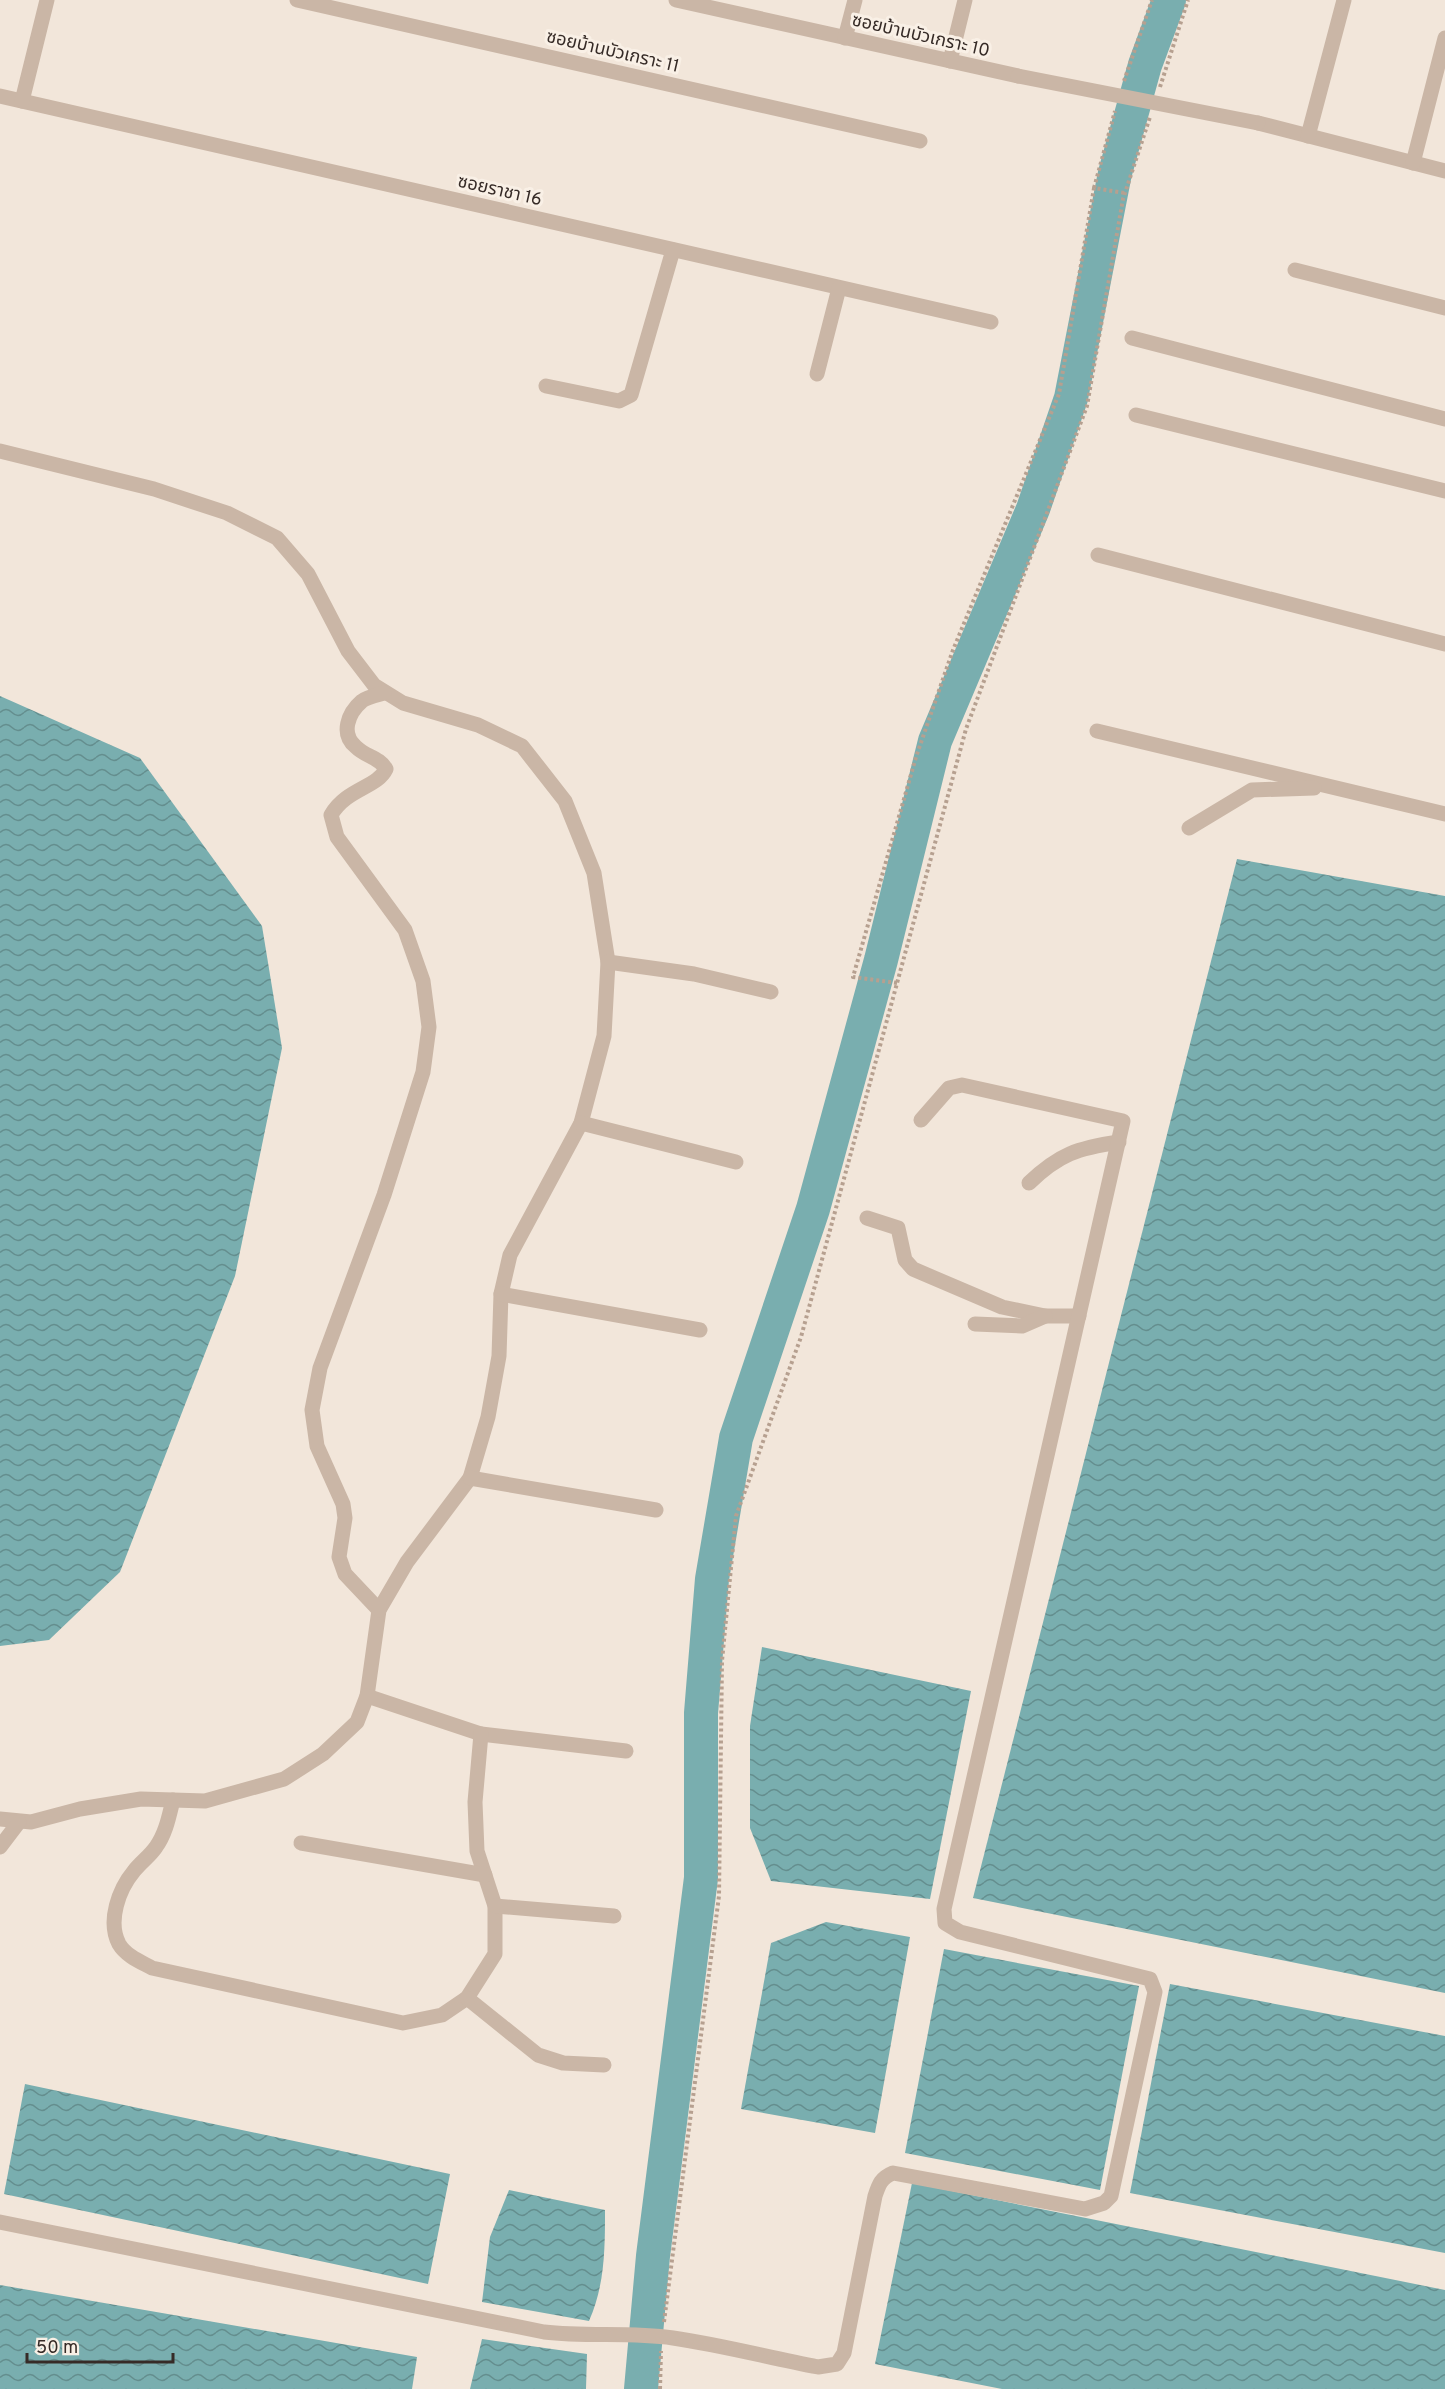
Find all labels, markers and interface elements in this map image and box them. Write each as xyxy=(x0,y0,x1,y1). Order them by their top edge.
street label: ซอยบ้านบัวเกราะ 10 xyxy=(849,9,992,63)
street label: ซอยบ้านบัวเกราะ 11 xyxy=(544,26,681,79)
street label: ซอยราชา 16 xyxy=(455,171,544,212)
scale bar xyxy=(27,2326,172,2364)
text: 50 m xyxy=(36,2337,78,2360)

